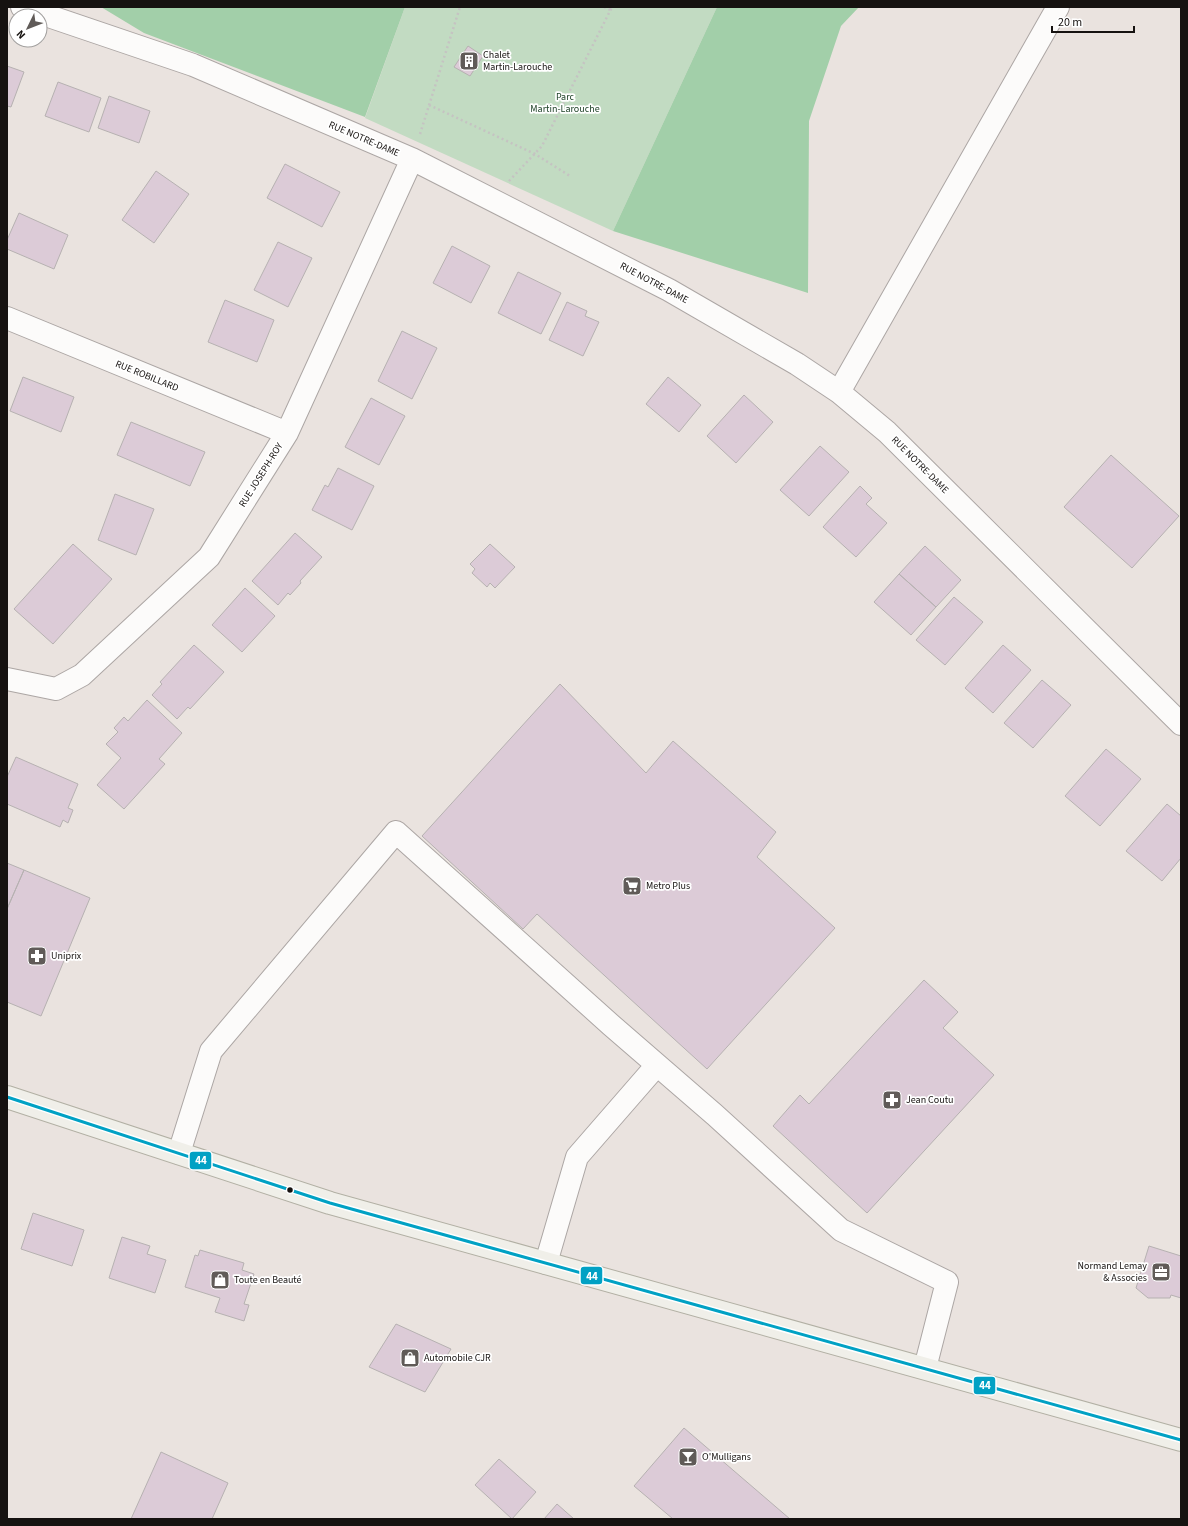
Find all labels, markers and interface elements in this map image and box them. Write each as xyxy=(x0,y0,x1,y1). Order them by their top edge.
north arrow xyxy=(8,8,48,48)
scale bar xyxy=(1052,8,1134,34)
text: 20 m xyxy=(1058,14,1082,31)
text: N xyxy=(13,27,29,42)
place label: Chalet Martin-Larouche xyxy=(483,48,552,74)
building icon: Chalet Martin-Larouche xyxy=(458,50,480,72)
park label: Parc Martin-Larouche xyxy=(530,90,600,116)
street label: RUE NOTRE-DAME xyxy=(326,118,402,160)
street label: RUE NOTRE-DAME xyxy=(617,259,691,307)
street label: RUE ROBILLARD xyxy=(113,357,181,395)
street label: RUE NOTRE-DAME xyxy=(888,433,952,497)
street label: RUE JOSEPH-ROY xyxy=(236,440,287,510)
supermarket icon: Metro Plus xyxy=(621,875,643,897)
place label: Metro Plus xyxy=(646,879,690,893)
pharmacy icon: Uniprix xyxy=(26,945,48,967)
place label: Uniprix xyxy=(51,949,82,963)
pharmacy icon: Jean Coutu xyxy=(881,1089,903,1111)
place label: Jean Coutu xyxy=(906,1093,954,1107)
line badge: 44 xyxy=(189,1151,212,1170)
text: 44 xyxy=(195,1153,207,1168)
unlabelled marker xyxy=(285,1185,295,1195)
place label: Normand Lemay & Associes xyxy=(1078,1259,1147,1285)
office icon: Normand Lemay & Associes xyxy=(1150,1261,1172,1283)
line badge: 44 xyxy=(580,1266,603,1285)
shop icon: Toute en Beauté xyxy=(209,1269,231,1291)
text: 44 xyxy=(586,1269,598,1284)
place label: Toute en Beauté xyxy=(234,1273,302,1287)
shop icon: Automobile CJR xyxy=(399,1347,421,1369)
place label: Automobile CJR xyxy=(424,1351,491,1365)
line badge: 44 xyxy=(973,1376,996,1395)
text: 44 xyxy=(979,1378,991,1393)
bar icon: O'Mulligans xyxy=(677,1446,699,1468)
place label: O'Mulligans xyxy=(702,1450,751,1464)

